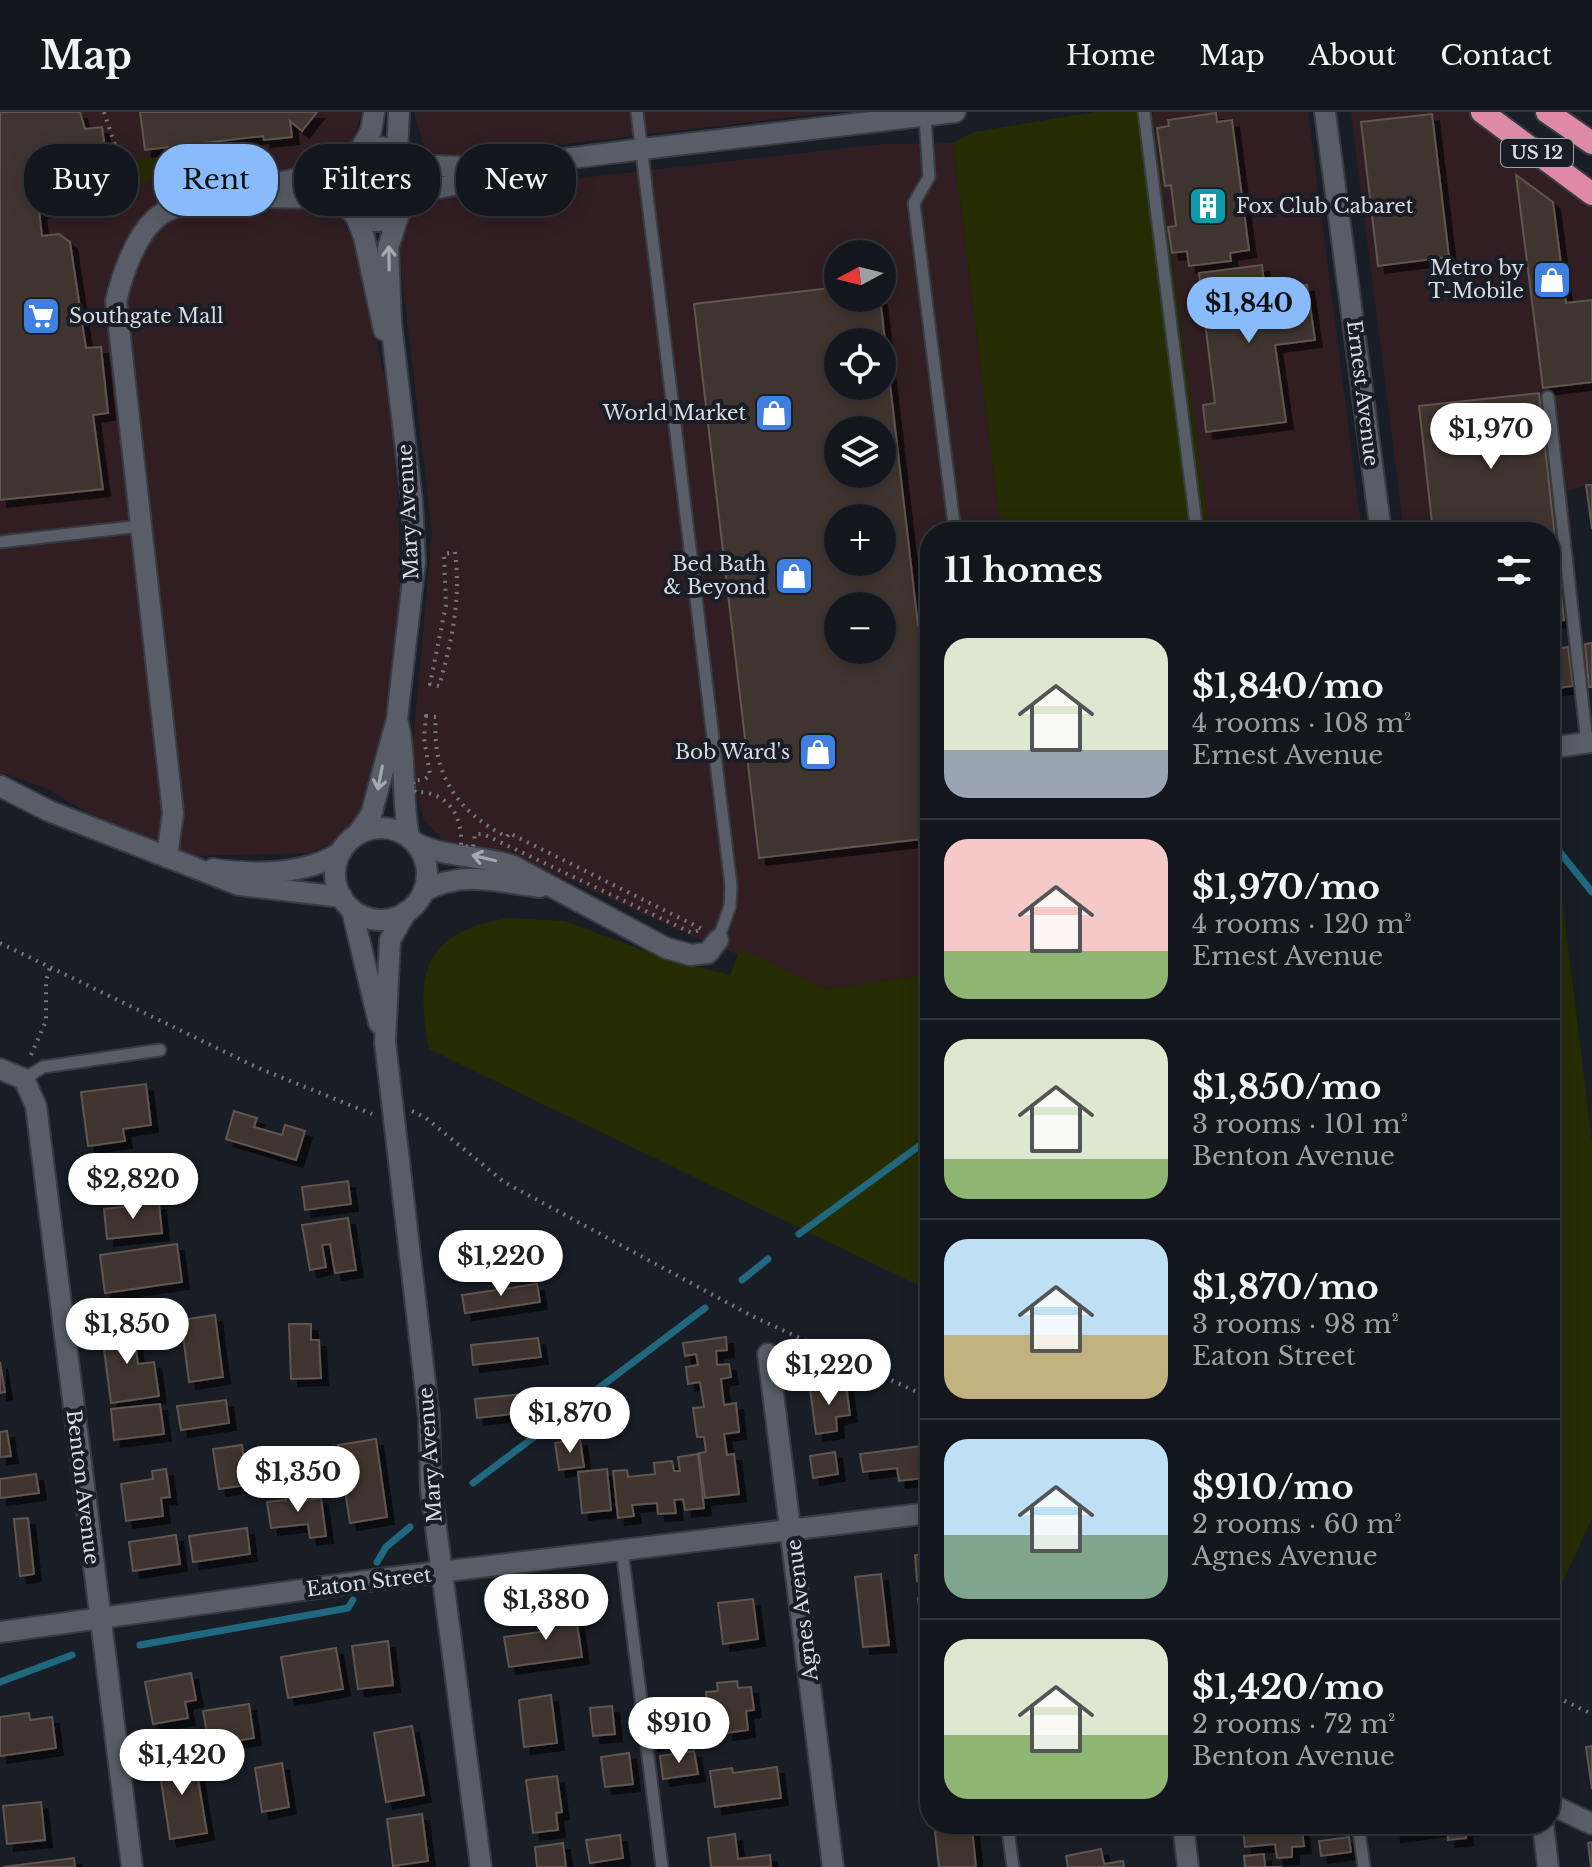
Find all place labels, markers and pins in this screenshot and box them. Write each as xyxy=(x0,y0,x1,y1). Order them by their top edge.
building icon: Fox Club Cabaret xyxy=(1187,185,1229,227)
place label: Fox Club Cabaret xyxy=(1236,194,1414,218)
place label: Metro by T-Mobile xyxy=(1428,256,1524,303)
shop icon: Metro by T-Mobile xyxy=(1531,259,1573,301)
pin: $1,840 xyxy=(1184,277,1314,345)
supermarket icon: Southgate Mall xyxy=(20,295,62,337)
place label: Southgate Mall xyxy=(69,304,223,328)
shop icon: World Market xyxy=(753,392,795,434)
place label: World Market xyxy=(602,401,746,425)
pin: $1,970 xyxy=(1426,403,1556,471)
place label: Bed Bath & Beyond xyxy=(663,552,766,599)
shop icon: Bed Bath & Beyond xyxy=(773,555,815,597)
shop icon: Bob Ward's xyxy=(797,731,839,773)
place label: Bob Ward's xyxy=(675,740,790,764)
pin: $2,820 xyxy=(68,1153,198,1221)
pin: $1,220 xyxy=(436,1230,566,1298)
pin: $1,850 xyxy=(62,1298,192,1366)
pin: $1,220 xyxy=(764,1339,894,1407)
pin: $1,870 xyxy=(505,1387,635,1455)
pin: $1,350 xyxy=(233,1446,363,1514)
pin: $1,380 xyxy=(481,1574,611,1642)
pin: $910 xyxy=(632,1697,726,1765)
pin: $1,420 xyxy=(117,1729,247,1797)

